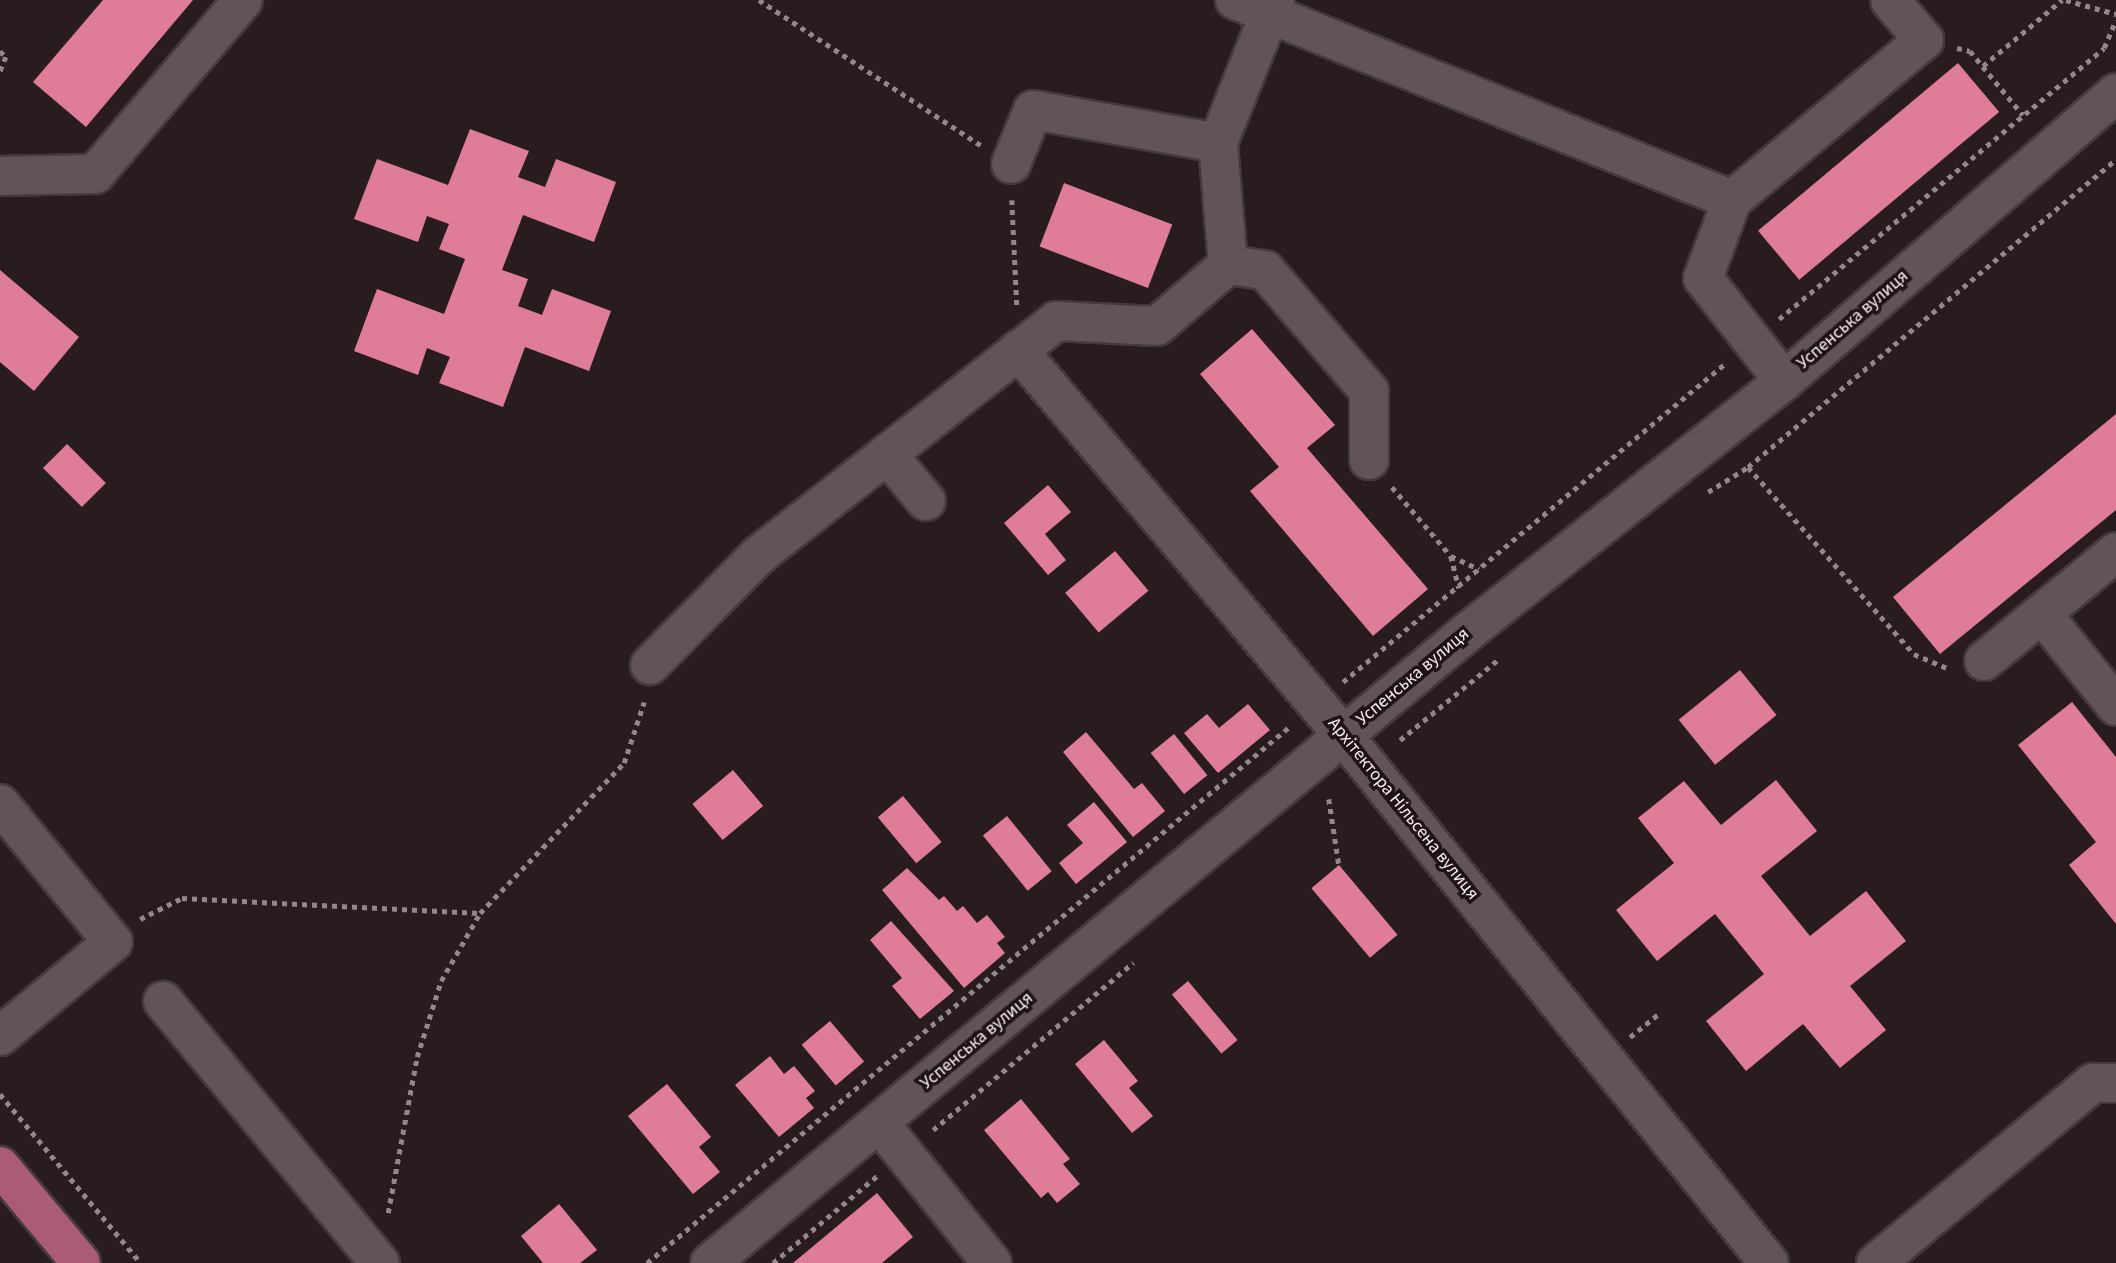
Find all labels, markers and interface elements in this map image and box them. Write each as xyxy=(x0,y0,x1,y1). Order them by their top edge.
street label: Успенська вулиця xyxy=(1793,266,1913,374)
street label: Успенська вулиця xyxy=(1352,624,1474,730)
street label: Архітектора Нільсена вулиця xyxy=(1323,714,1483,904)
street label: Успенська вулиця xyxy=(916,988,1038,1094)

